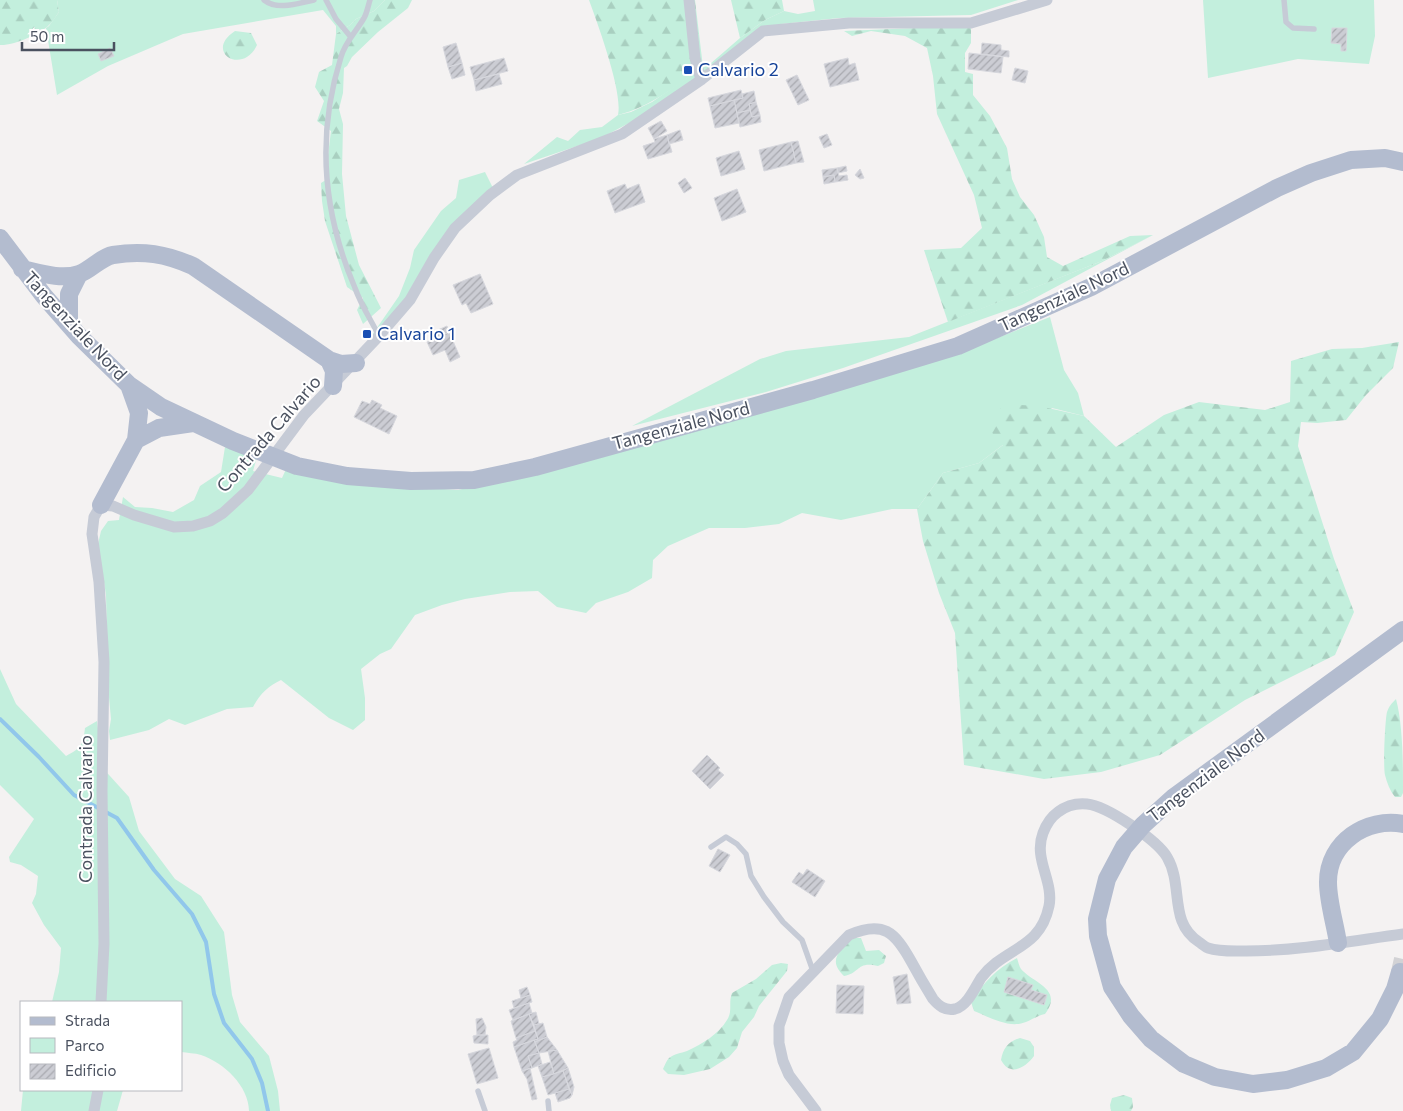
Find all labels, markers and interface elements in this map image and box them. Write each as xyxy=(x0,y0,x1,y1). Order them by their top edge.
scale bar xyxy=(22,20,115,52)
text: 50 m xyxy=(30,27,64,45)
place label: Calvario 2 xyxy=(698,58,779,80)
marker: Calvario 2 xyxy=(682,64,694,76)
street label: Tangenziale Nord xyxy=(995,256,1132,336)
street label: Tangenziale Nord xyxy=(20,266,132,384)
place label: Calvario 1 xyxy=(377,322,456,344)
marker: Calvario 1 xyxy=(361,328,373,340)
street label: Contrada Calvario xyxy=(211,370,325,496)
street label: Tangenziale Nord xyxy=(610,396,752,454)
street label: Tangenziale Nord xyxy=(1142,724,1268,826)
street label: Contrada Calvario xyxy=(74,735,96,883)
legend xyxy=(20,1001,182,1091)
text: Strada xyxy=(65,1011,110,1029)
text: Parco xyxy=(65,1036,104,1054)
text: Edificio xyxy=(65,1061,116,1079)

